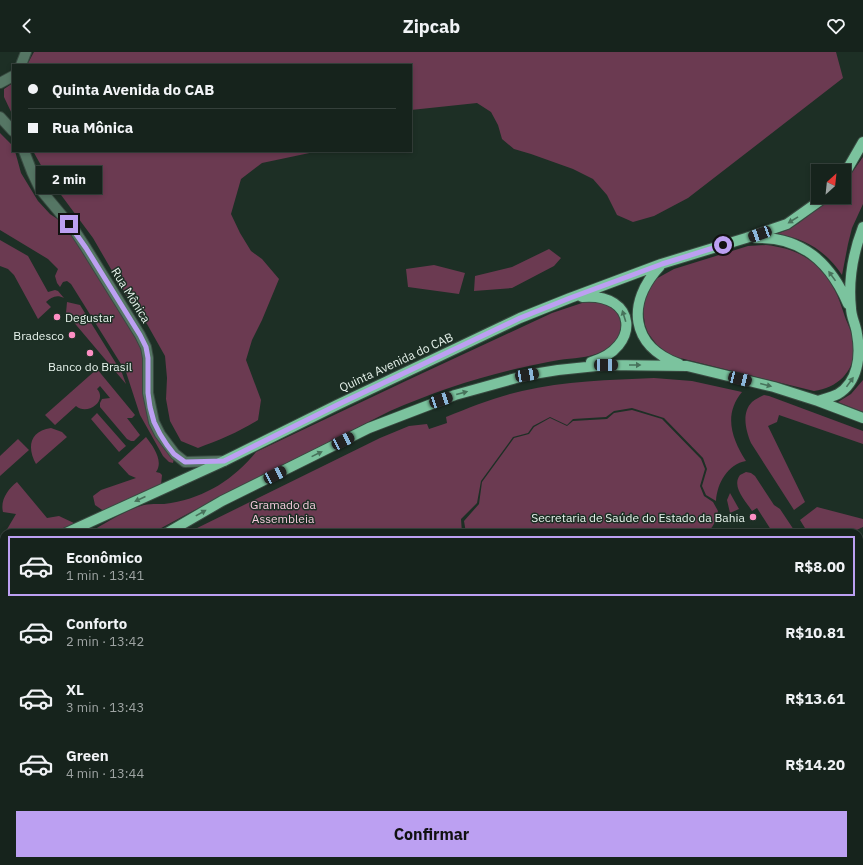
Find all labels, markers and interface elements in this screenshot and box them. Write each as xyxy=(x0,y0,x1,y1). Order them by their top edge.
icon: back xyxy=(16,15,38,37)
text: Zipcab xyxy=(403,15,460,38)
icon: heart xyxy=(825,15,847,37)
text: Quinta Avenida do CAB xyxy=(52,80,214,99)
text: Rua Mônica xyxy=(52,118,133,137)
north arrow xyxy=(811,164,851,204)
map controls xyxy=(811,164,851,204)
callout: 2 min xyxy=(36,166,102,194)
text: 2 min xyxy=(52,171,86,188)
route end xyxy=(60,215,78,233)
one-way arrow xyxy=(788,216,798,224)
car xyxy=(747,224,773,244)
route start xyxy=(714,236,732,254)
street label: Rua Mônica xyxy=(108,265,154,326)
one-way arrow xyxy=(828,270,837,281)
place label: Degustar xyxy=(65,310,114,325)
one-way arrow xyxy=(621,310,627,322)
marker: Degustar xyxy=(52,312,62,322)
place label: Bradesco xyxy=(13,328,64,343)
street label: Quinta Avenida do CAB xyxy=(337,329,455,395)
marker: Bradesco xyxy=(67,330,77,340)
marker: Banco do Brasil xyxy=(85,348,95,358)
place label: Banco do Brasil xyxy=(48,359,132,374)
car xyxy=(594,359,618,371)
one-way arrow xyxy=(629,362,642,368)
car xyxy=(514,367,540,383)
car xyxy=(727,370,753,388)
one-way arrow xyxy=(846,376,854,387)
one-way arrow xyxy=(759,383,772,389)
car xyxy=(428,390,454,410)
one-way arrow xyxy=(456,390,468,396)
car xyxy=(330,430,356,452)
one-way arrow xyxy=(311,451,323,457)
car xyxy=(262,464,288,486)
one-way arrow xyxy=(134,497,146,503)
park label: Gramado da Assembleia xyxy=(250,497,317,526)
one-way arrow xyxy=(195,510,207,517)
place label: Secretaria de Saúde do Estado da Bahia xyxy=(531,510,746,525)
marker: Secretaria de Saúde do Estado da Bahia xyxy=(748,512,758,522)
icon: car xyxy=(18,548,54,584)
text: Econômico xyxy=(66,548,142,567)
text: R$8.00 xyxy=(794,557,845,576)
text: 1 min · 13:41 xyxy=(66,567,144,584)
icon: car xyxy=(18,614,54,650)
text: Conforto xyxy=(66,614,127,633)
text: R$10.81 xyxy=(785,623,845,642)
text: 2 min · 13:42 xyxy=(66,633,144,650)
icon: car xyxy=(18,680,54,716)
text: XL xyxy=(66,680,84,699)
text: R$13.61 xyxy=(785,689,845,708)
text: 3 min · 13:43 xyxy=(66,699,144,716)
icon: car xyxy=(18,746,54,782)
text: Green xyxy=(66,746,109,765)
text: R$14.20 xyxy=(785,755,845,774)
text: 4 min · 13:44 xyxy=(66,765,144,782)
button: Confirmar xyxy=(16,811,847,857)

